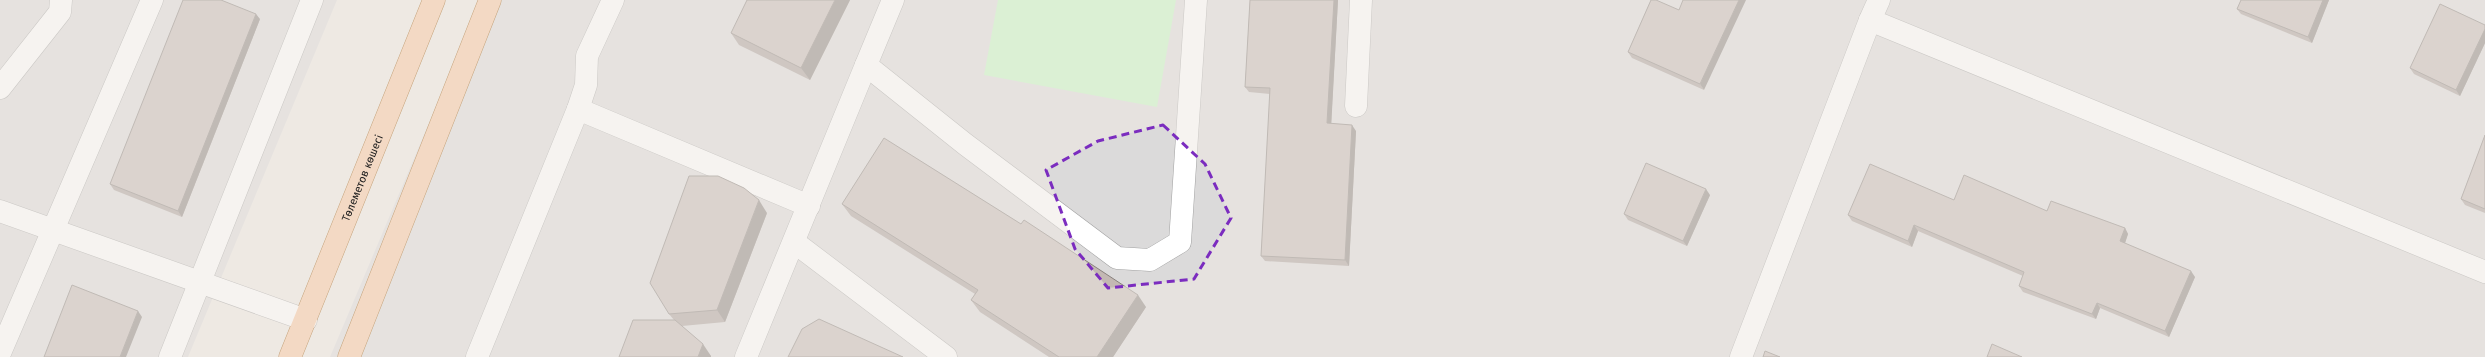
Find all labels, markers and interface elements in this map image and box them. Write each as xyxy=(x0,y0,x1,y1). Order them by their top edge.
street label: Төлеметов көшесі xyxy=(339,133,386,223)

